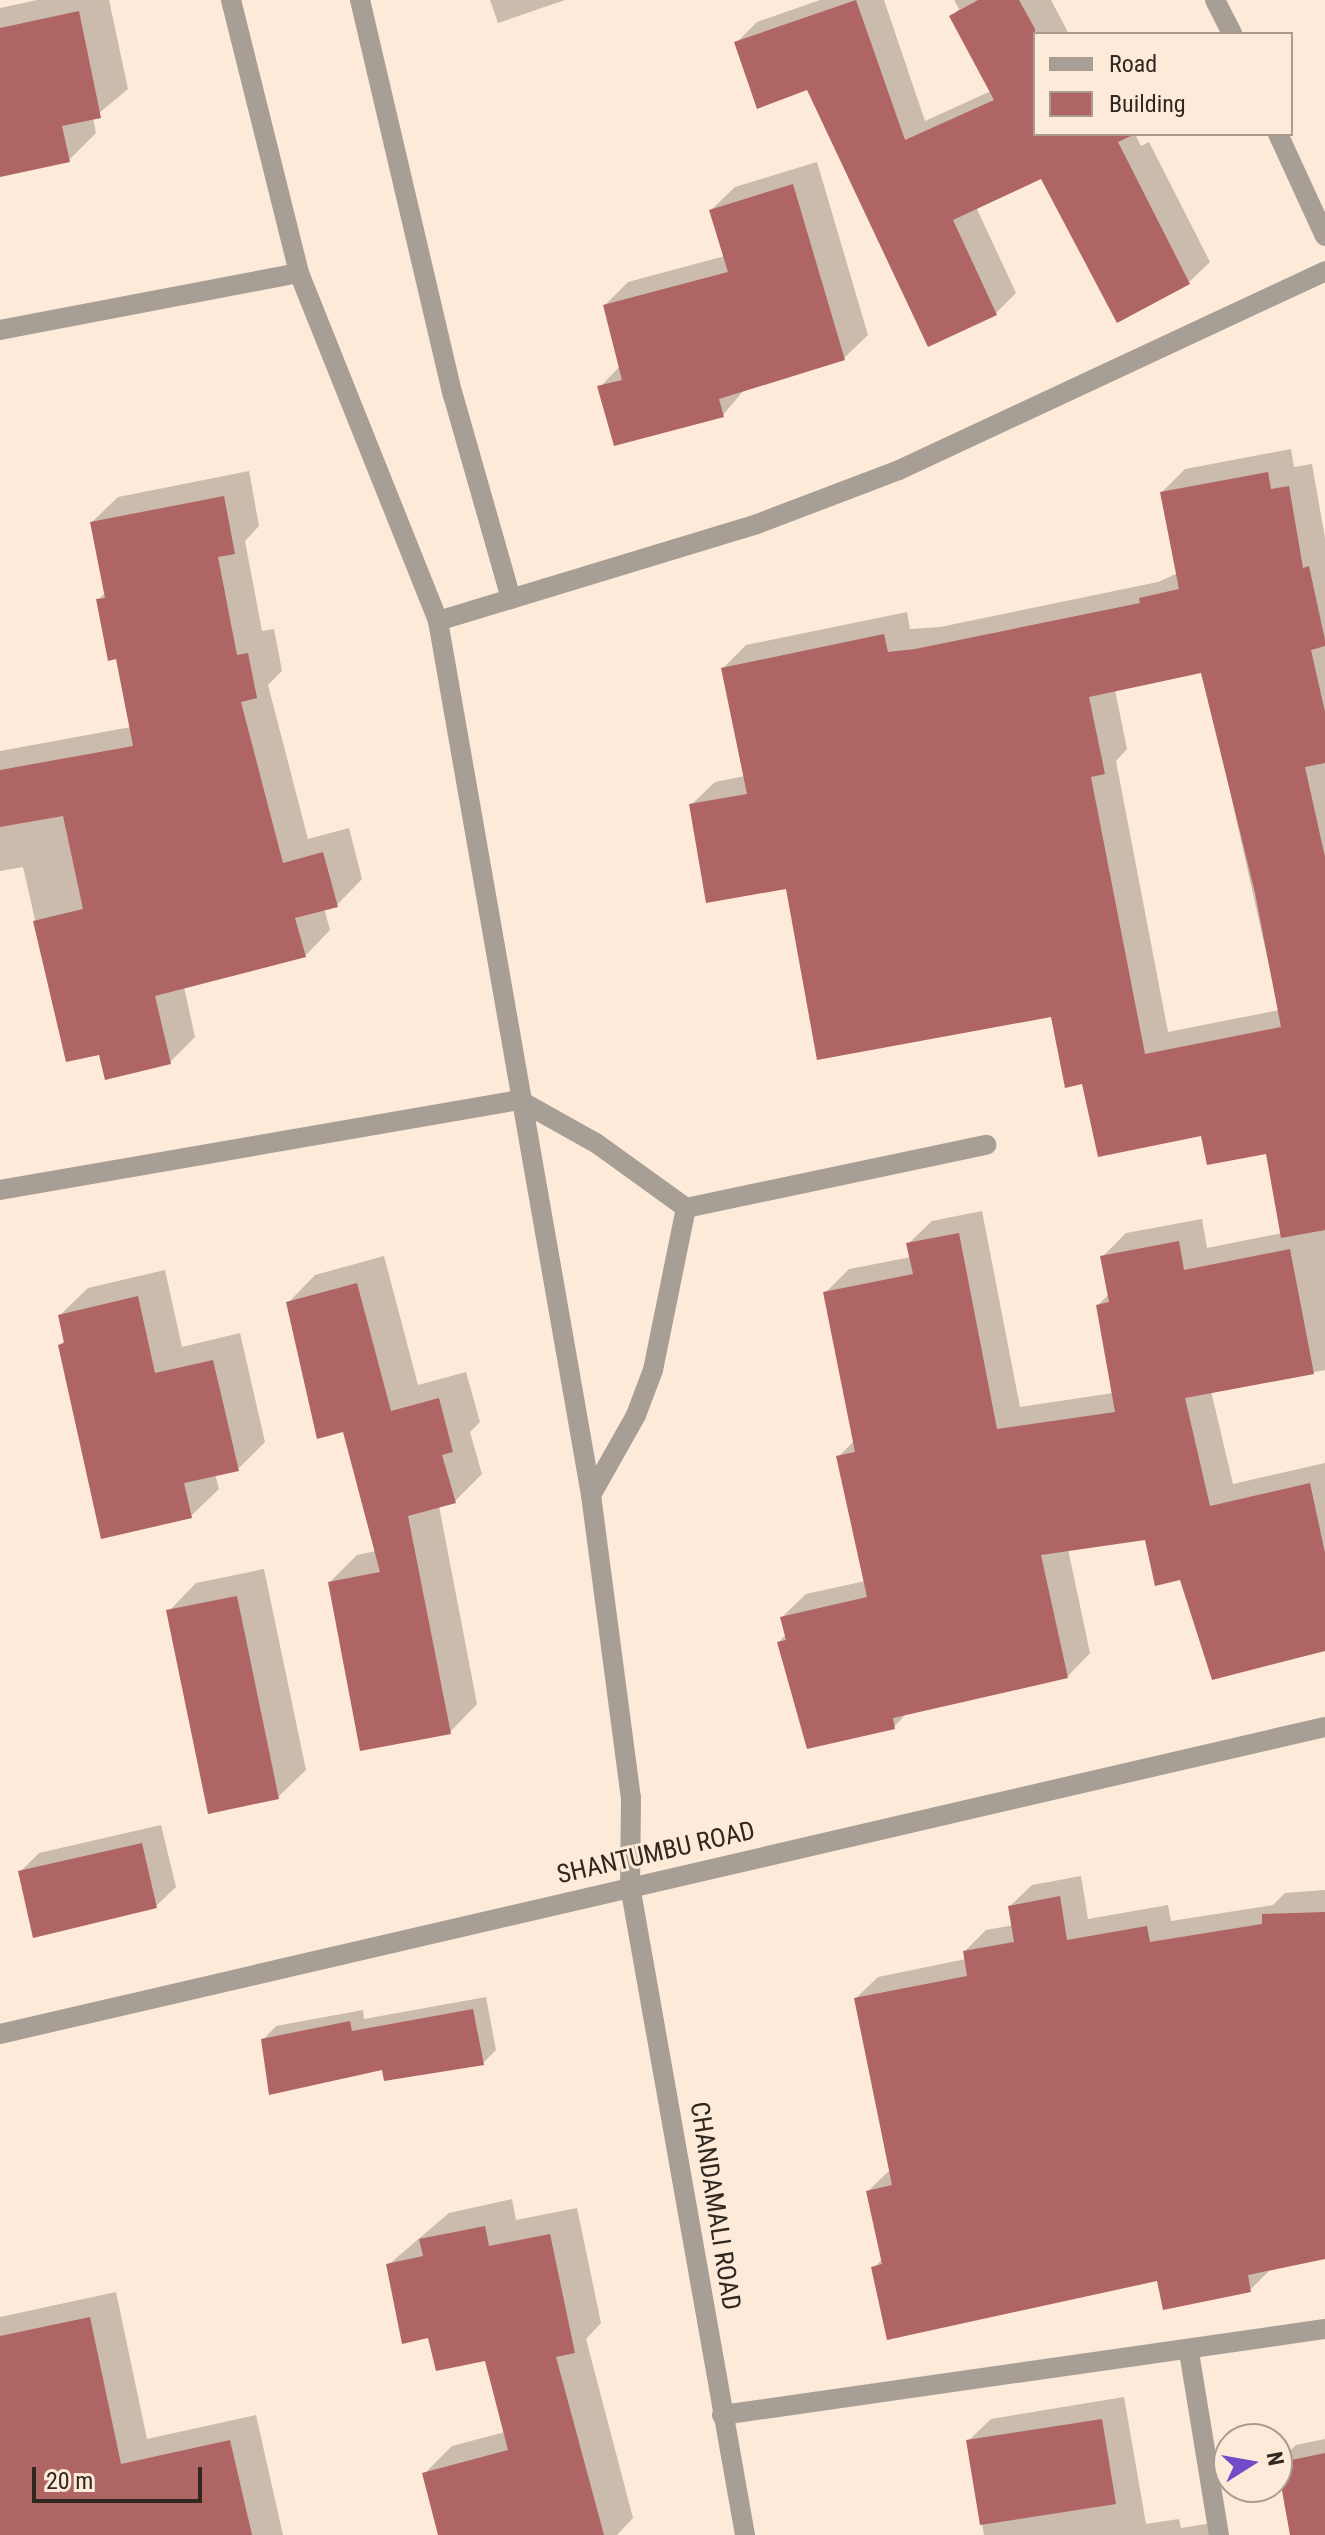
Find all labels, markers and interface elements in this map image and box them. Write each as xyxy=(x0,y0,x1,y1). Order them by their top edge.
legend xyxy=(1033,32,1293,136)
text: Road xyxy=(1109,50,1157,78)
text: Building xyxy=(1109,90,1186,118)
street label: SHANTUMBU ROAD xyxy=(554,1815,758,1891)
street label: CHANDAMALI ROAD xyxy=(683,2100,747,2312)
north arrow xyxy=(1213,2423,1293,2503)
text: N xyxy=(1262,2450,1289,2468)
scale bar xyxy=(36,2451,206,2501)
text: 20 m xyxy=(46,2467,93,2495)

